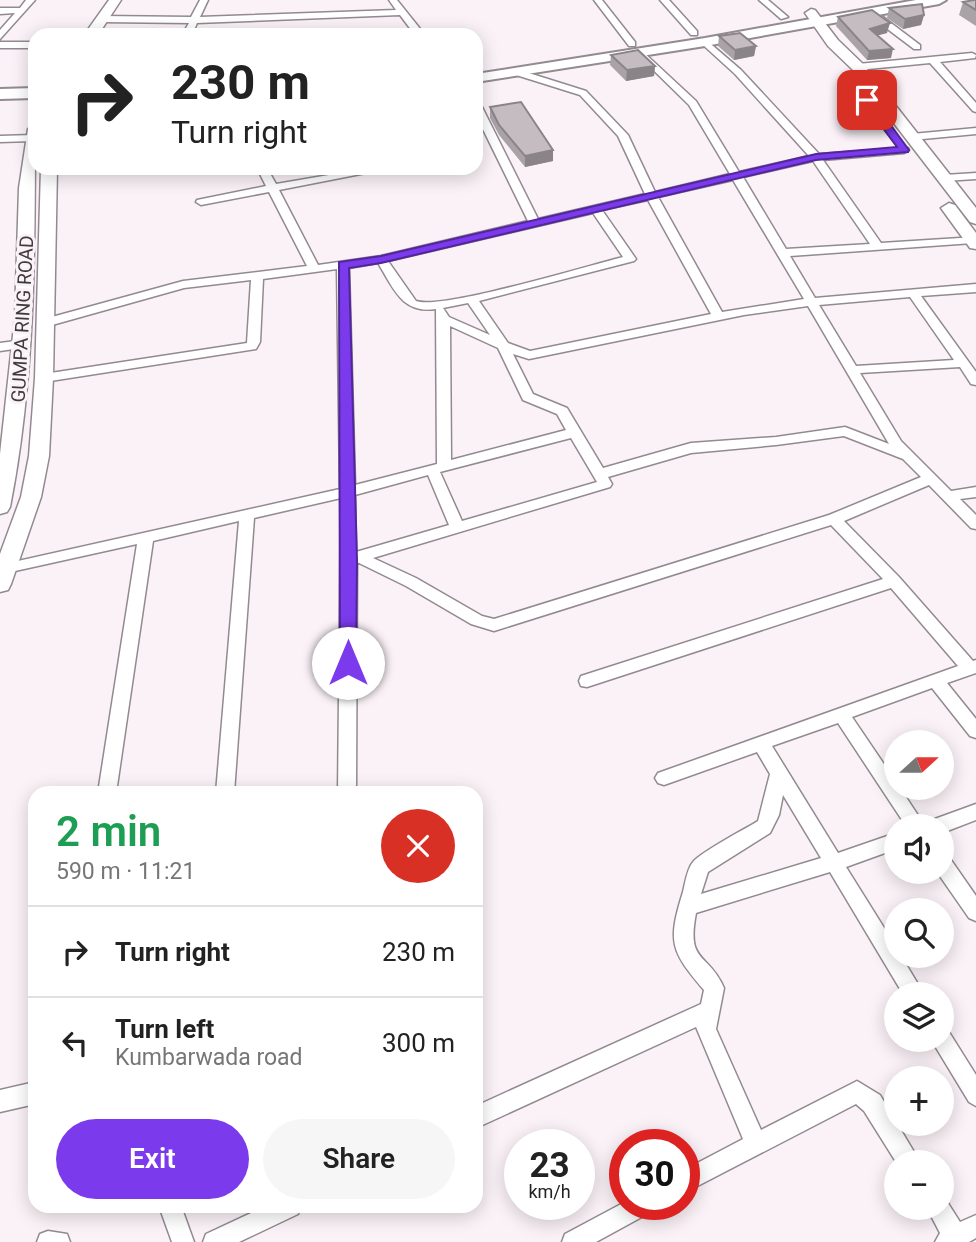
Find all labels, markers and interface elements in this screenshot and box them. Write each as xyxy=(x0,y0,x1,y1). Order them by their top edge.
text: 230 m xyxy=(171,54,310,111)
icon: right xyxy=(56,56,147,147)
pin xyxy=(837,70,897,130)
icon: arrive xyxy=(848,81,886,119)
text: Turn right xyxy=(171,113,307,151)
street label: GUMPA RING ROAD xyxy=(7,235,38,403)
position arrow xyxy=(311,626,385,700)
north arrow xyxy=(884,730,954,800)
map controls xyxy=(884,730,954,1220)
text: 2 min xyxy=(56,807,161,856)
button: close xyxy=(381,809,455,883)
button: sound xyxy=(884,814,954,884)
text: 590 m · 11:21 xyxy=(56,858,195,885)
button: search xyxy=(884,898,954,968)
icon: right xyxy=(56,933,94,971)
text: Turn right xyxy=(115,937,230,967)
text: 230 m xyxy=(382,937,455,967)
button: layers xyxy=(884,982,954,1052)
text: Turn left xyxy=(115,1014,214,1044)
icon: left xyxy=(56,1024,94,1062)
text: 300 m xyxy=(382,1028,455,1058)
text: Kumbarwada road xyxy=(115,1044,303,1071)
button: + xyxy=(884,1066,954,1136)
button: Exit xyxy=(56,1119,249,1199)
button: Share xyxy=(263,1119,455,1199)
speed limit sign: 30 xyxy=(609,1129,700,1220)
text: 23 xyxy=(529,1145,570,1186)
button: − xyxy=(884,1150,954,1220)
text: km/h xyxy=(528,1181,571,1202)

